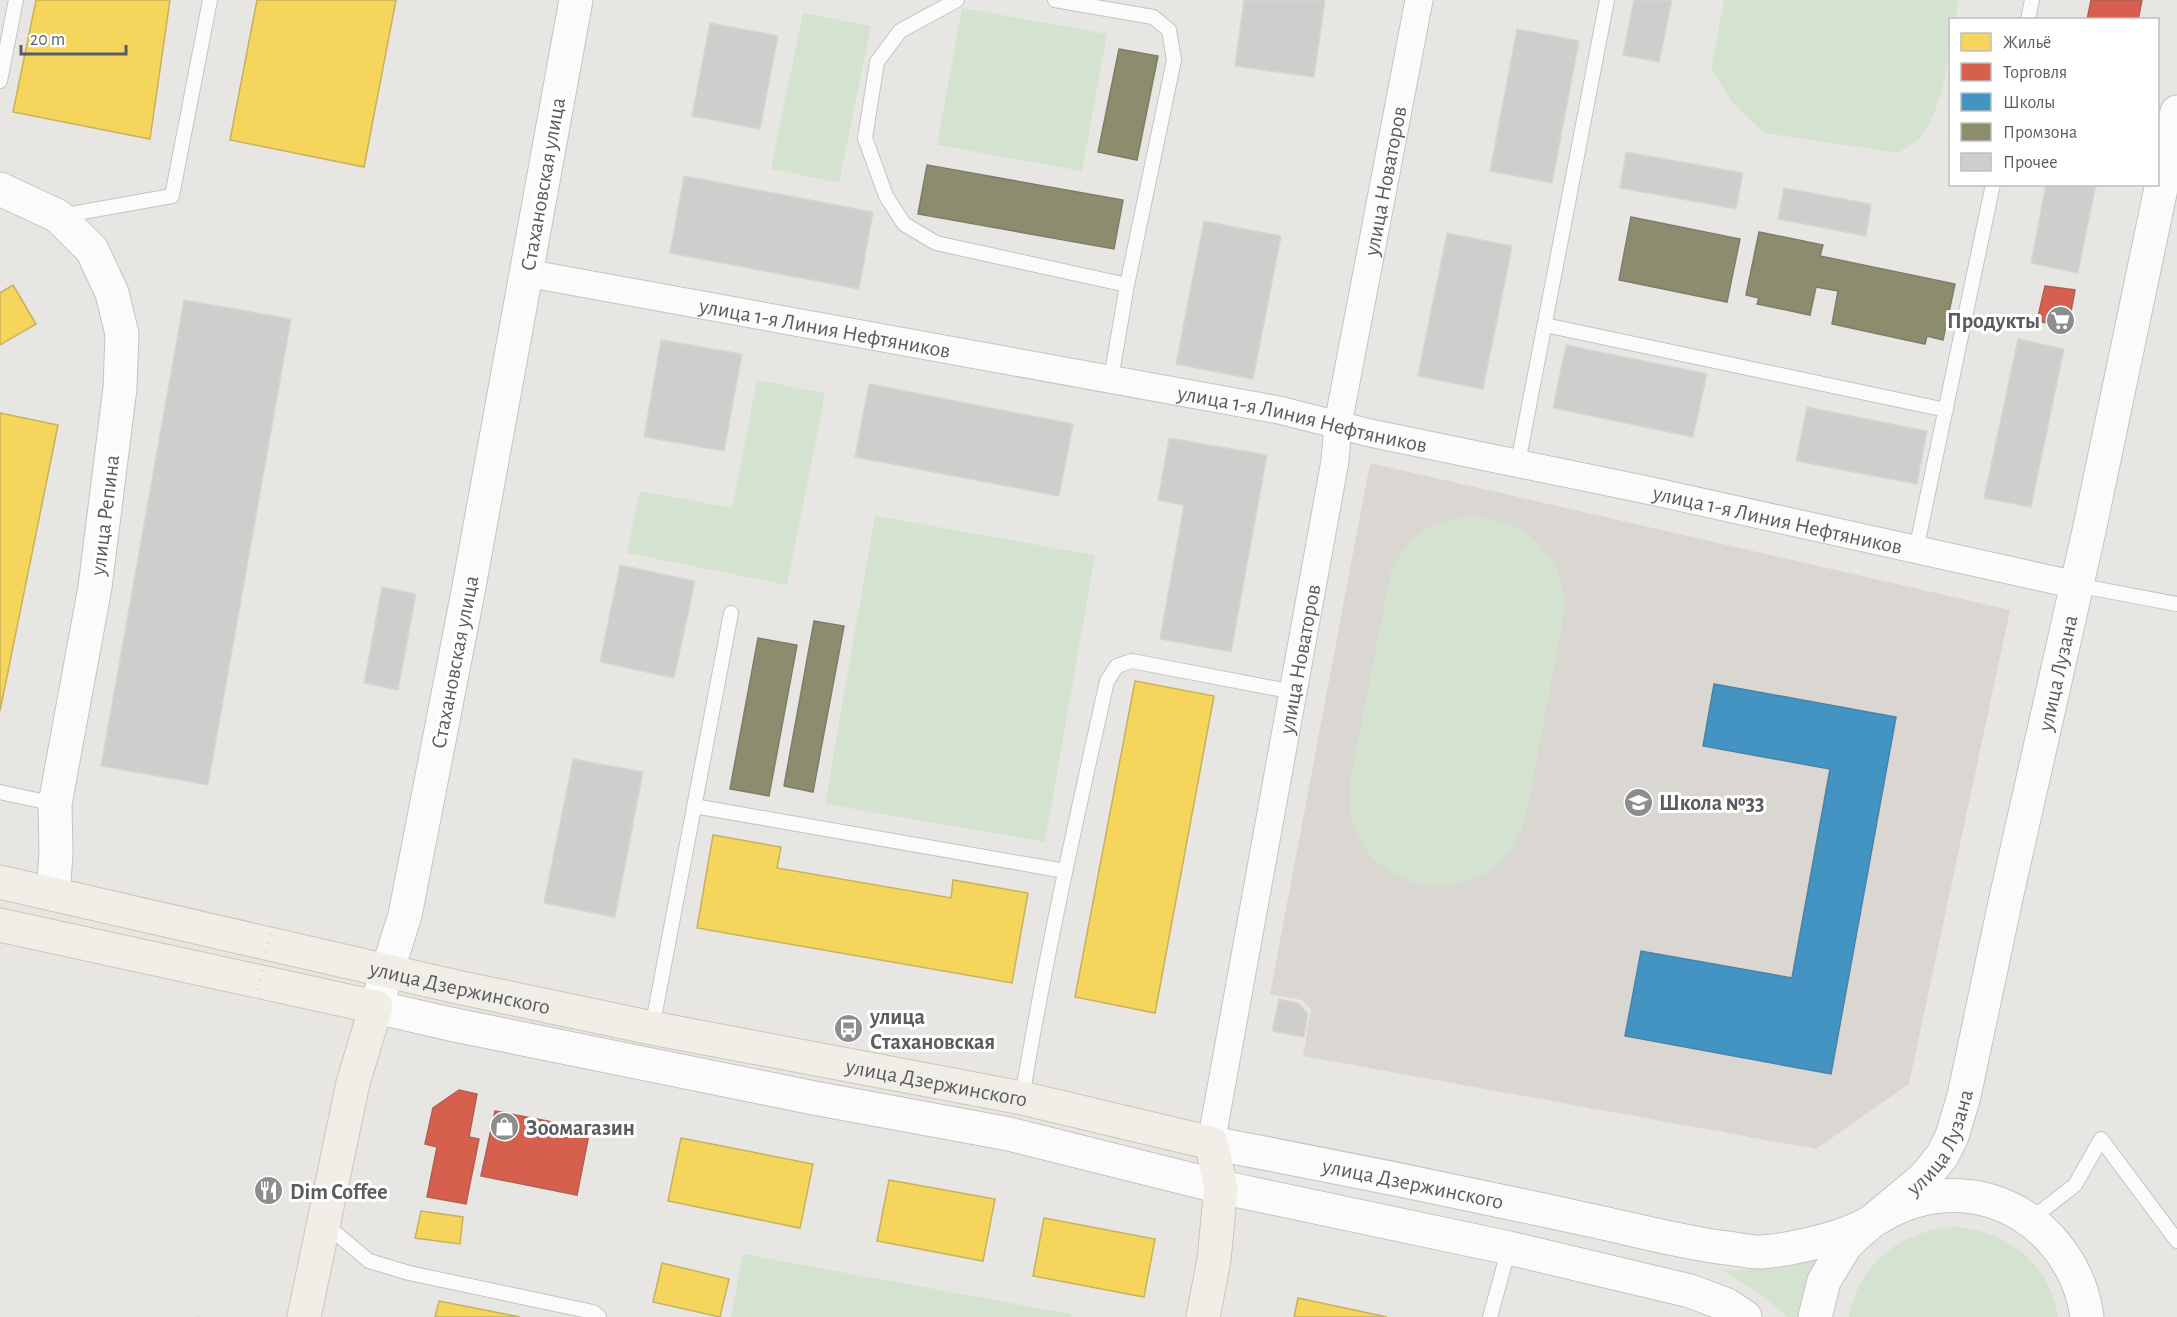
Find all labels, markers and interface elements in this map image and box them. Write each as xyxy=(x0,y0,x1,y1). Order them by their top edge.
scale bar xyxy=(21,18,126,56)
legend xyxy=(1949,18,2159,186)
text: 20 m xyxy=(30,31,65,49)
text: Жильё xyxy=(2003,34,2051,52)
text: Торговля xyxy=(2003,64,2067,82)
text: Школы xyxy=(2003,94,2055,112)
street label: Стахановская улица xyxy=(517,96,569,273)
street label: улица Новаторов xyxy=(1360,104,1411,259)
text: Промзона xyxy=(2003,124,2077,142)
text: Прочее xyxy=(2003,154,2058,172)
street label: улица 1-я Линия Нефтяников xyxy=(697,295,952,362)
supermarket icon: Продукты xyxy=(2045,304,2077,336)
place label: Продукты xyxy=(1947,310,2040,333)
street label: улица 1-я Линия Нефтяников xyxy=(1175,382,1429,456)
street label: улица Репина xyxy=(87,453,123,578)
street label: улица 1-я Линия Нефтяников xyxy=(1650,481,1904,558)
street label: Стахановская улица xyxy=(427,574,483,751)
street label: улица Новаторов xyxy=(1275,582,1324,737)
street label: улица Лузана xyxy=(2034,613,2082,734)
school or university icon: Школа №33 xyxy=(1622,786,1654,818)
place label: Школа №33 xyxy=(1659,792,1764,814)
street label: улица Дзержинского xyxy=(367,957,552,1018)
place label: улица Стахановская xyxy=(869,1006,995,1053)
bus stop icon: улица Стахановская xyxy=(833,1013,865,1045)
street label: улица Дзержинского xyxy=(843,1055,1030,1111)
street label: улица Лузана xyxy=(1902,1088,1977,1200)
shop icon: Зоомагазин xyxy=(489,1111,521,1143)
place label: Зоомагазин xyxy=(526,1117,635,1139)
street label: улица Дзержинского xyxy=(1320,1154,1505,1213)
restaurant icon: Dim Coffee xyxy=(253,1175,285,1207)
place label: Dim Coffee xyxy=(290,1181,388,1203)

